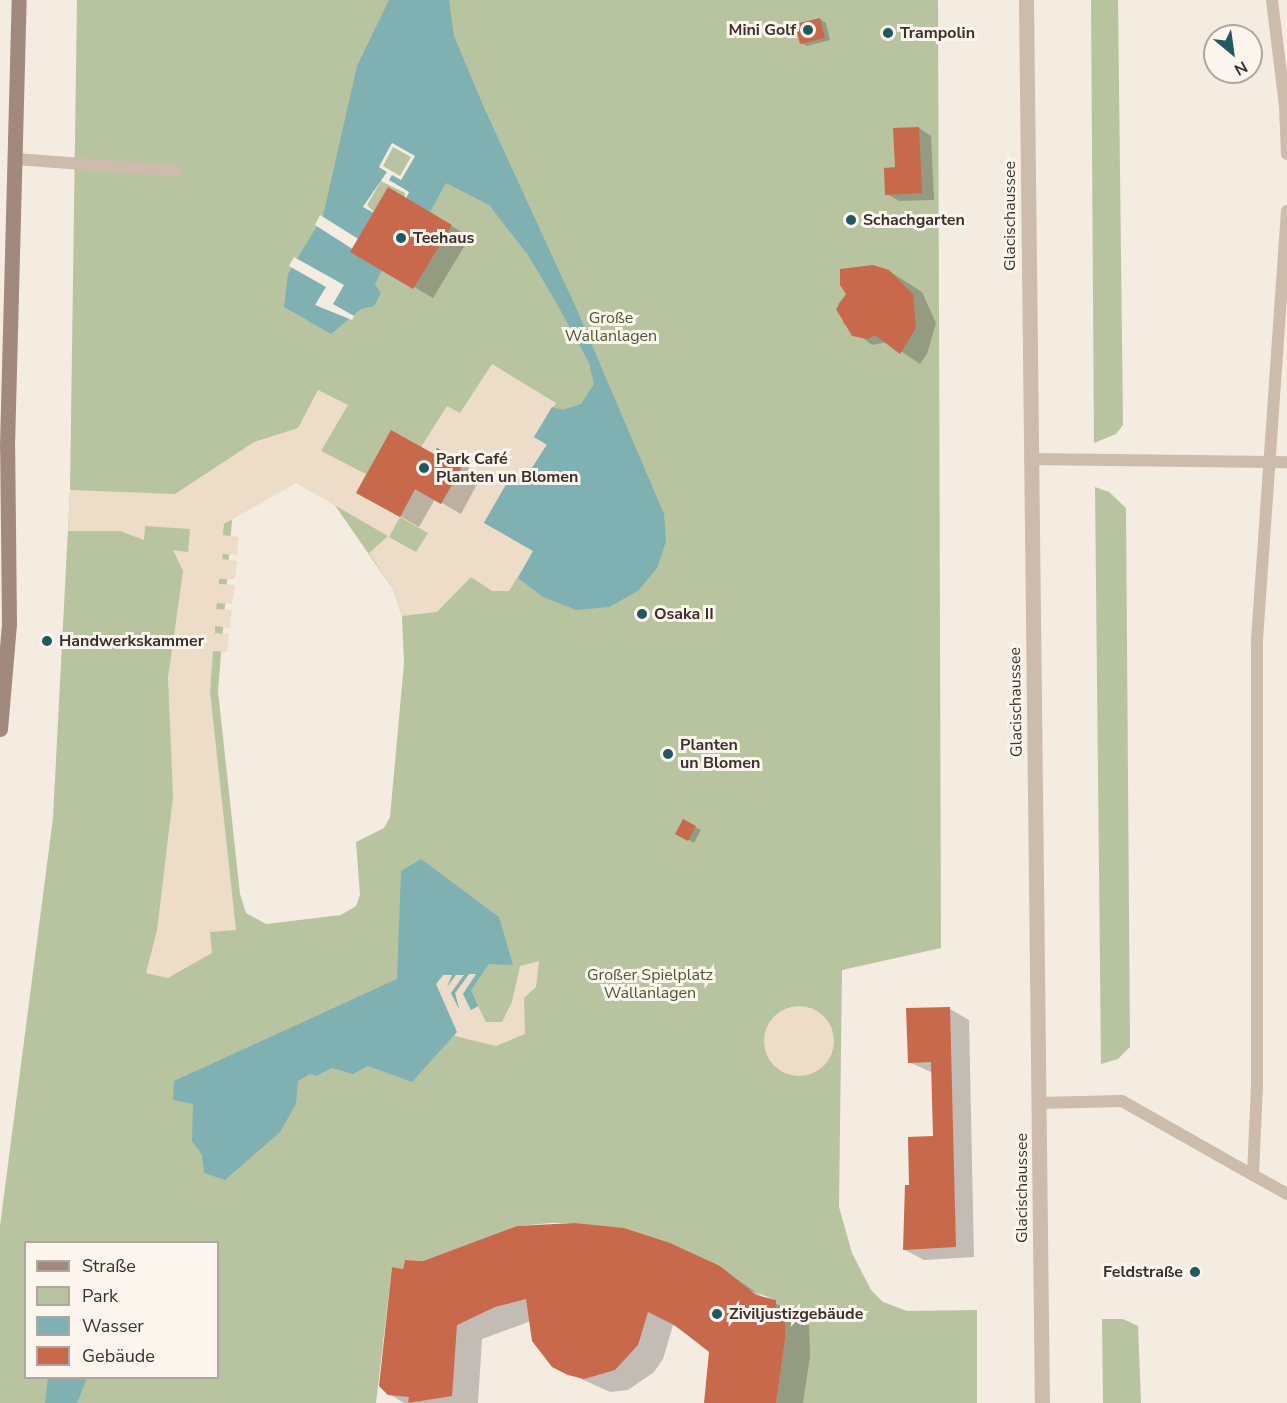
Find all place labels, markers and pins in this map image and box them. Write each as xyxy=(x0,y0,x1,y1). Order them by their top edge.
place label: Mini Golf xyxy=(729,20,796,40)
marker: Mini Golf xyxy=(801,23,815,37)
place label: Trampolin xyxy=(900,23,975,43)
marker: Trampolin xyxy=(881,26,895,40)
place label: Schachgarten xyxy=(863,210,965,230)
marker: Schachgarten xyxy=(844,213,858,227)
place label: Teehaus xyxy=(413,228,474,248)
marker: Teehaus xyxy=(394,231,408,245)
place label: Park Café Planten un Blomen xyxy=(436,449,578,487)
marker: Park Café Planten un Blomen xyxy=(417,461,431,475)
place label: Osaka II xyxy=(654,604,714,624)
marker: Osaka II xyxy=(635,607,649,621)
place label: Handwerkskammer xyxy=(59,631,204,651)
marker: Handwerkskammer xyxy=(40,634,54,648)
place label: Planten un Blomen xyxy=(680,735,760,773)
marker: Planten un Blomen xyxy=(661,747,675,761)
place label: Feldstraße xyxy=(1103,1262,1183,1282)
marker: Feldstraße xyxy=(1188,1265,1202,1279)
place label: Ziviljustizgebäude xyxy=(729,1304,863,1324)
marker: Ziviljustizgebäude xyxy=(710,1307,724,1321)

